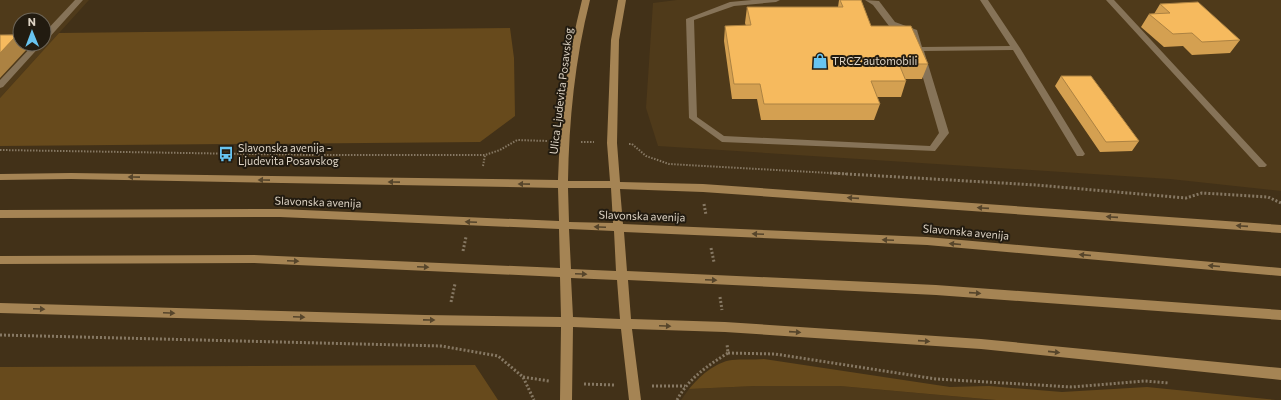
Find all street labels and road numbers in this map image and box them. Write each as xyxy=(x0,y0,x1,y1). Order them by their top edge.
street label: Ulica Ljudevita Posavskog xyxy=(546,27,575,155)
street label: Slavonska avenija xyxy=(275,193,362,210)
street label: Slavonska avenija xyxy=(599,207,686,224)
street label: Slavonska avenija xyxy=(922,221,1010,242)

